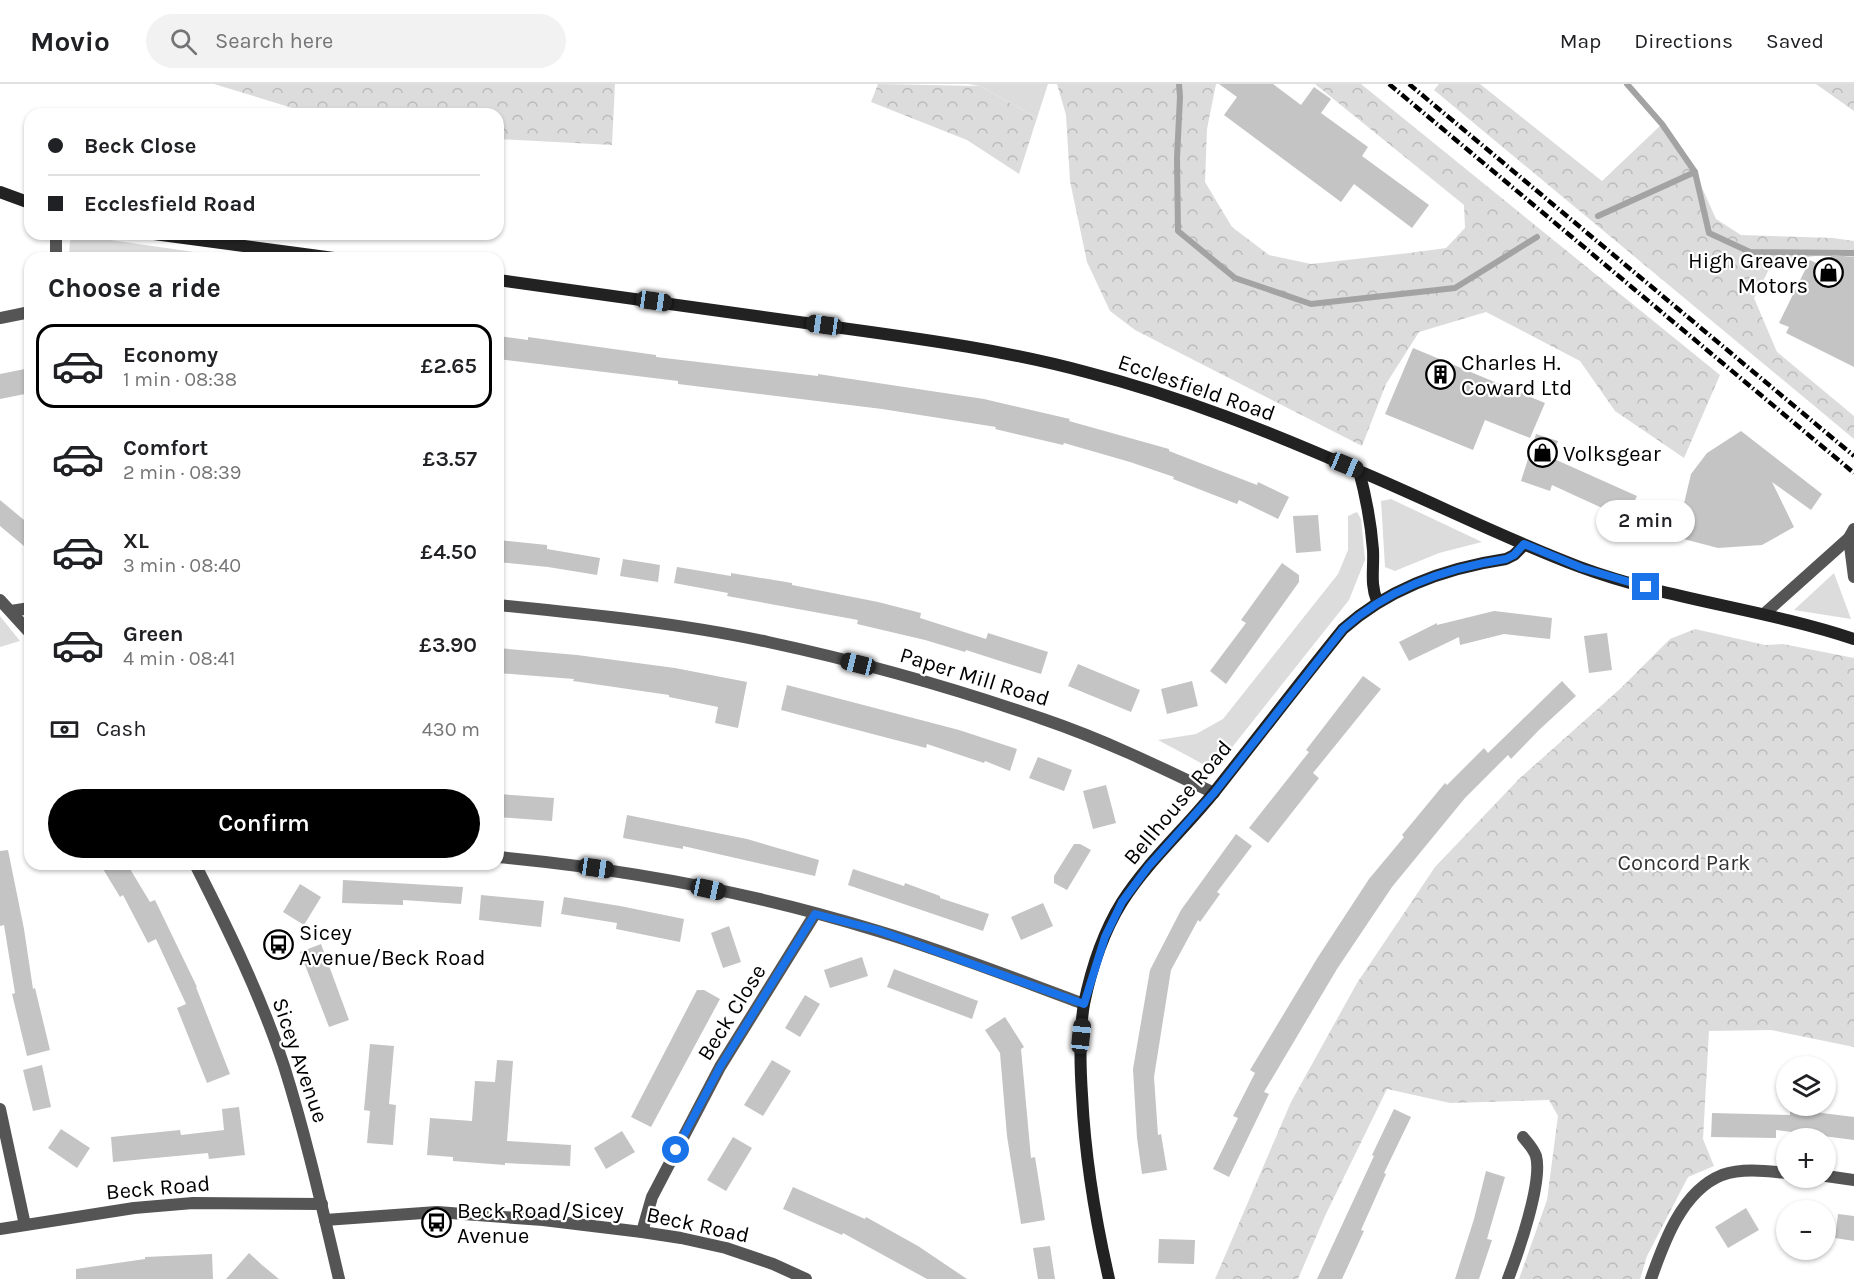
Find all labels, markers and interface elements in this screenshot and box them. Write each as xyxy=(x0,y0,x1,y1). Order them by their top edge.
search box xyxy=(146,14,566,68)
text: Movio xyxy=(30,25,110,58)
icon: search xyxy=(167,25,200,58)
text: Search here xyxy=(215,28,333,54)
text: Map xyxy=(1560,29,1601,53)
text: Directions xyxy=(1634,29,1733,53)
text: Saved xyxy=(1766,29,1824,53)
text: Beck Close xyxy=(84,133,197,159)
text: Ecclesfield Road xyxy=(84,191,256,217)
place label: High Greave Motors xyxy=(1688,248,1808,299)
shop icon: High Greave Motors xyxy=(1813,257,1845,289)
text: Choose a ride xyxy=(48,272,221,304)
car xyxy=(635,290,673,312)
car xyxy=(805,314,843,336)
icon: car xyxy=(51,339,105,393)
text: Economy xyxy=(123,342,218,368)
street label: Ecclesfield Road xyxy=(1115,349,1279,427)
place label: Charles H. Coward Ltd xyxy=(1461,350,1572,401)
text: £2.65 xyxy=(420,353,477,379)
building icon: Charles H. Coward Ltd xyxy=(1424,359,1456,391)
text: 1 min · 08:38 xyxy=(123,368,237,391)
icon: car xyxy=(51,432,105,486)
text: Comfort xyxy=(123,435,208,461)
shop icon: Volksgear xyxy=(1526,437,1558,469)
place label: Volksgear xyxy=(1563,441,1661,467)
text: £3.57 xyxy=(423,446,477,472)
car xyxy=(1326,450,1366,480)
text: 2 min · 08:39 xyxy=(123,461,241,484)
callout: 2 min xyxy=(1596,500,1696,542)
text: 2 min xyxy=(1618,509,1673,532)
icon: car xyxy=(51,525,105,579)
text: XL xyxy=(123,528,149,554)
text: £4.50 xyxy=(420,539,477,565)
text: 3 min · 08:40 xyxy=(123,554,241,577)
route end xyxy=(1632,573,1659,600)
icon: car xyxy=(51,618,105,672)
text: Green xyxy=(123,621,184,647)
text: £3.90 xyxy=(419,632,477,658)
street label: Paper Mill Road xyxy=(897,642,1053,712)
text: 4 min · 08:41 xyxy=(123,647,235,670)
car xyxy=(838,651,878,677)
icon: cash xyxy=(48,713,81,746)
text: Cash xyxy=(96,716,146,742)
text: 430 m xyxy=(422,718,480,741)
street label: Bellhouse Road xyxy=(1118,735,1237,870)
button: Confirm xyxy=(48,789,480,858)
park label: Concord Park xyxy=(1617,850,1751,876)
car xyxy=(577,857,615,879)
car xyxy=(689,876,727,902)
place label: Sicey Avenue/Beck Road xyxy=(299,920,485,971)
bus stop icon: Sicey Avenue/Beck Road xyxy=(262,929,294,961)
street label: Beck Close xyxy=(692,960,772,1065)
street label: Sicey Avenue xyxy=(267,994,334,1126)
car xyxy=(1070,1017,1092,1055)
map controls xyxy=(1776,1056,1836,1260)
button: layers xyxy=(1776,1056,1836,1116)
button: + xyxy=(1776,1128,1836,1188)
route start xyxy=(662,1136,689,1163)
street label: Beck Road xyxy=(105,1170,211,1206)
place label: Beck Road/Sicey Avenue xyxy=(457,1198,624,1249)
button: − xyxy=(1776,1200,1836,1260)
street label: Beck Road xyxy=(644,1201,752,1249)
bus stop icon: Beck Road/Sicey Avenue xyxy=(420,1207,452,1239)

